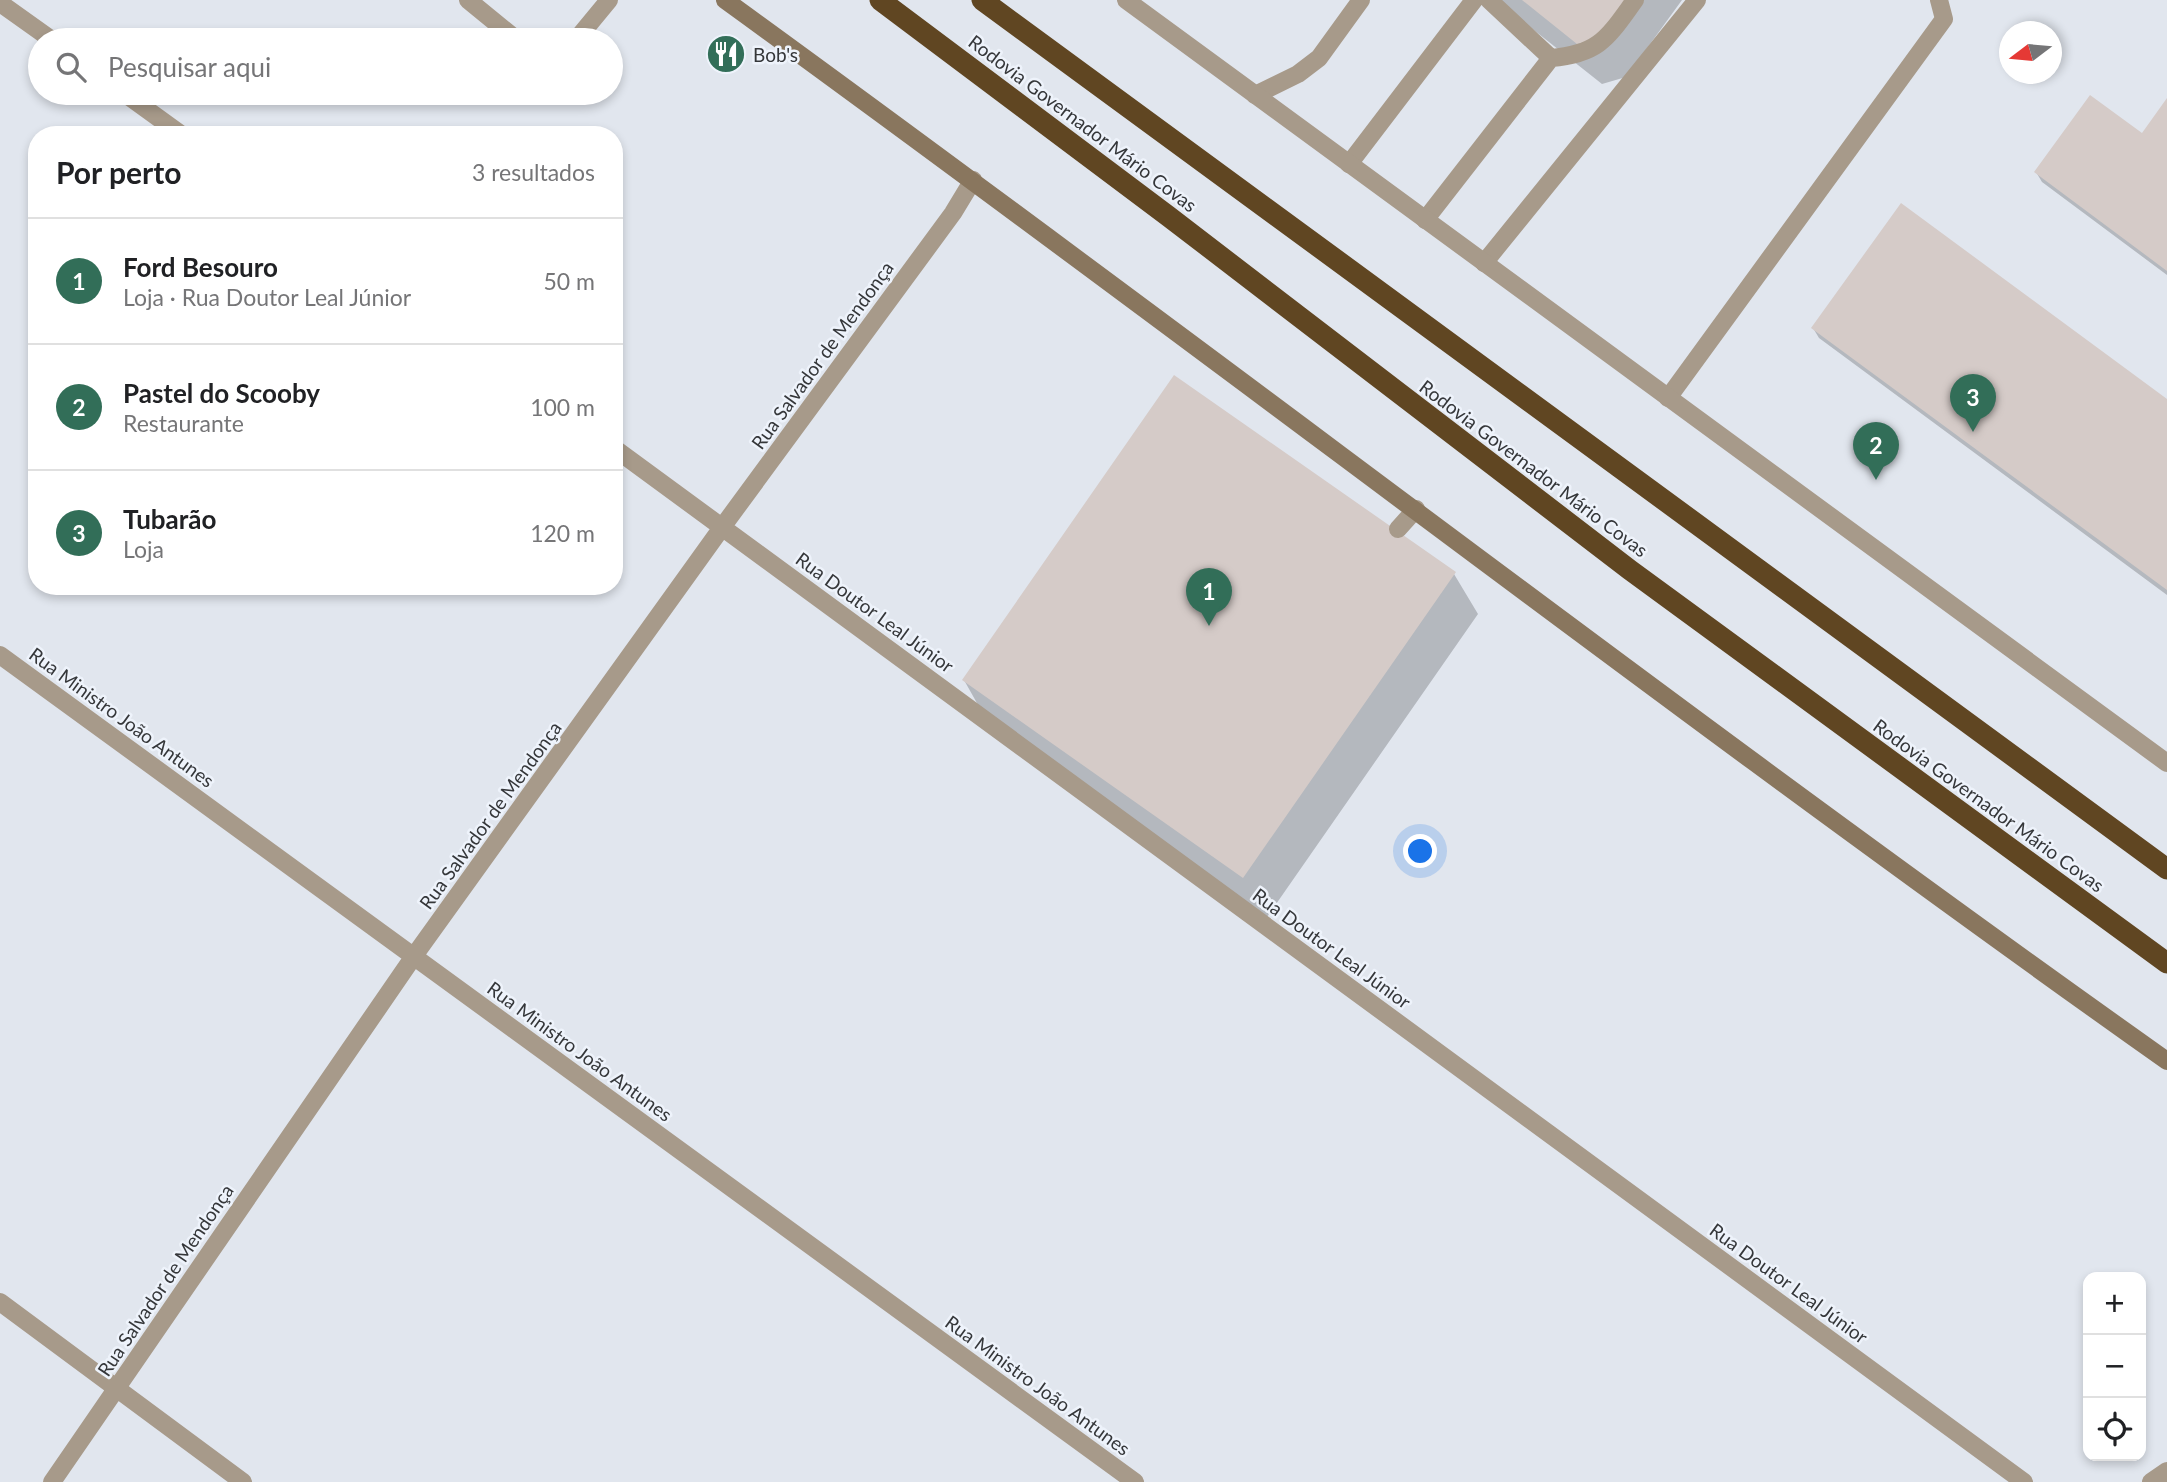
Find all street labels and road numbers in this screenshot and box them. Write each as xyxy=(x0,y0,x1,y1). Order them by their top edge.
street label: Rodovia Governador Mário Covas xyxy=(964,30,1202,216)
street label: Rua Salvador de Mendonça xyxy=(746,257,898,453)
street label: Rodovia Governador Mário Covas xyxy=(1415,375,1653,561)
street label: Rua Doutor Leal Júnior xyxy=(792,547,959,677)
street label: Rua Ministro João Antunes xyxy=(25,642,219,792)
street label: Rodovia Governador Mário Covas xyxy=(1869,714,2109,896)
street label: Rua Salvador de Mendonça xyxy=(414,717,566,913)
street label: Rua Doutor Leal Júnior xyxy=(1249,883,1416,1013)
street label: Rua Ministro João Antunes xyxy=(483,976,677,1126)
street label: Rua Salvador de Mendonça xyxy=(92,1180,238,1380)
street label: Rua Doutor Leal Júnior xyxy=(1706,1218,1873,1348)
street label: Rua Ministro João Antunes xyxy=(941,1310,1135,1460)

